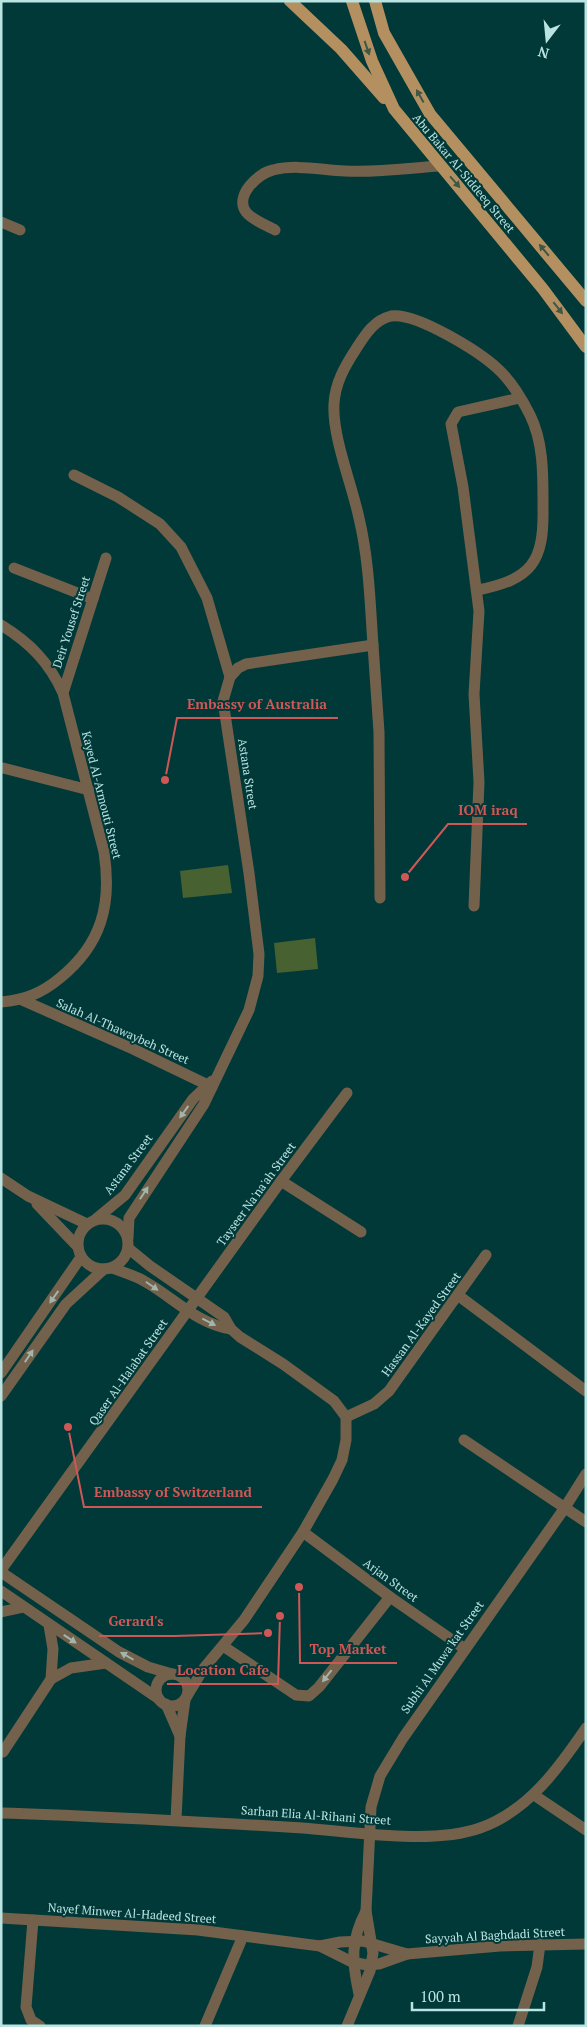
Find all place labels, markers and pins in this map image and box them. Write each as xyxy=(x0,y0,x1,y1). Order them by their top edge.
callout: Embassy of Australia xyxy=(177,689,338,718)
callout: IOM iraq xyxy=(448,795,527,824)
callout: Embassy of Switzerland xyxy=(84,1478,262,1507)
callout: Gerard's xyxy=(99,1607,174,1636)
callout: Top Market xyxy=(300,1634,397,1663)
callout: Location Cafe xyxy=(167,1655,278,1684)

